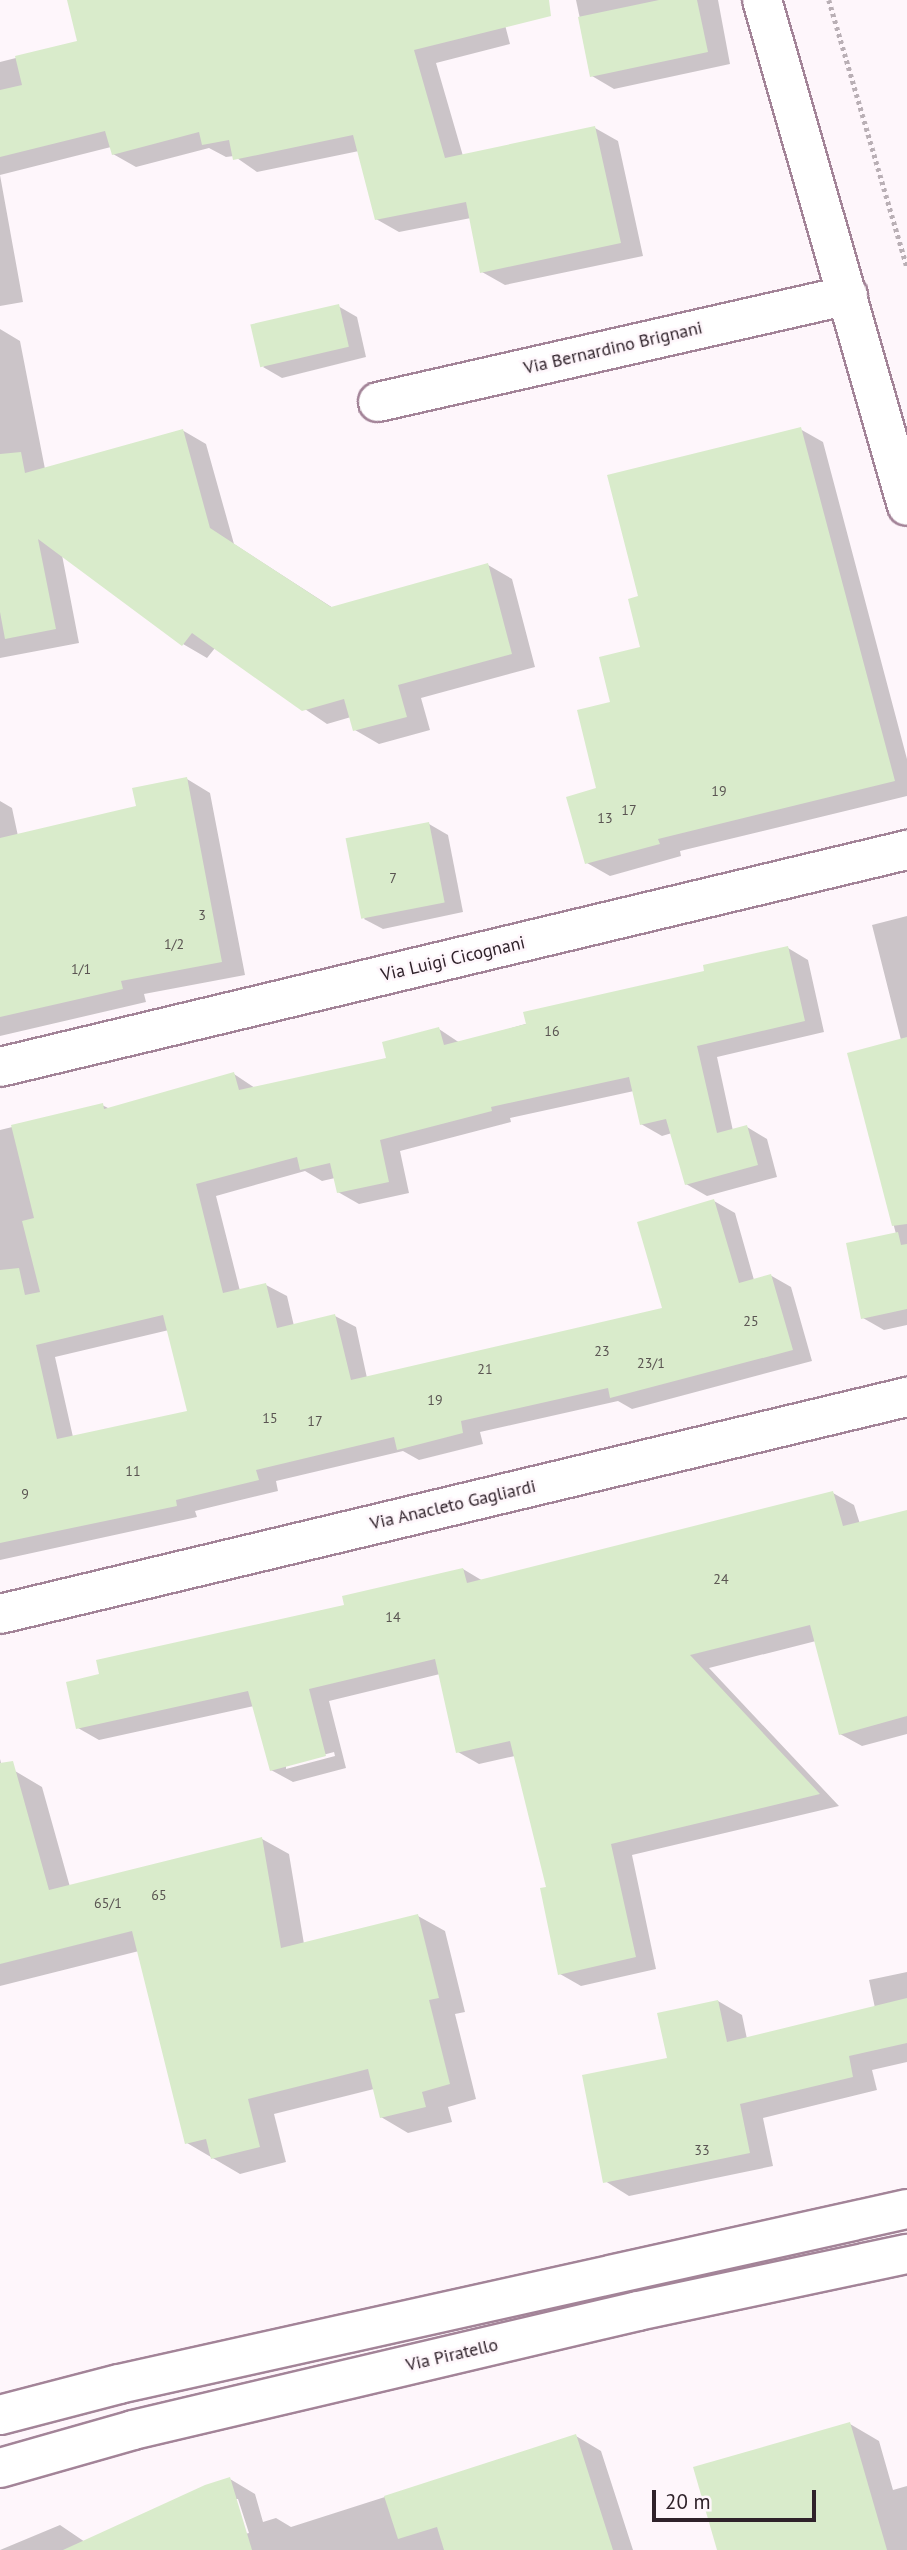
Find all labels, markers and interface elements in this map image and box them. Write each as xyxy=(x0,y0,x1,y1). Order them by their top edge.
street label: Via Bernardino Brignani xyxy=(522,317,704,379)
house number: 19 xyxy=(711,783,727,799)
house number: 17 xyxy=(621,802,637,818)
house number: 13 xyxy=(597,810,613,826)
house number: 7 xyxy=(389,870,397,886)
house number: 3 xyxy=(198,907,206,923)
street label: Via Luigi Cicognani xyxy=(379,932,527,986)
house number: 1/2 xyxy=(164,936,184,952)
house number: 1/1 xyxy=(71,961,91,977)
house number: 16 xyxy=(544,1023,560,1039)
house number: 25 xyxy=(743,1313,759,1329)
house number: 23 xyxy=(594,1343,610,1359)
house number: 23/1 xyxy=(637,1355,665,1371)
house number: 21 xyxy=(477,1361,493,1377)
house number: 19 xyxy=(427,1392,443,1408)
house number: 15 xyxy=(262,1410,278,1426)
house number: 17 xyxy=(307,1413,323,1429)
house number: 11 xyxy=(125,1463,141,1479)
street label: Via Anacleto Gagliardi xyxy=(368,1475,538,1535)
house number: 9 xyxy=(21,1486,29,1502)
house number: 24 xyxy=(713,1571,729,1587)
house number: 14 xyxy=(385,1609,401,1625)
house number: 65 xyxy=(151,1887,167,1903)
house number: 65/1 xyxy=(94,1895,122,1911)
house number: 33 xyxy=(694,2142,710,2158)
street label: Via Piratello xyxy=(404,2334,500,2376)
scale bar xyxy=(655,2476,820,2520)
text: 20 m xyxy=(665,2488,711,2515)

